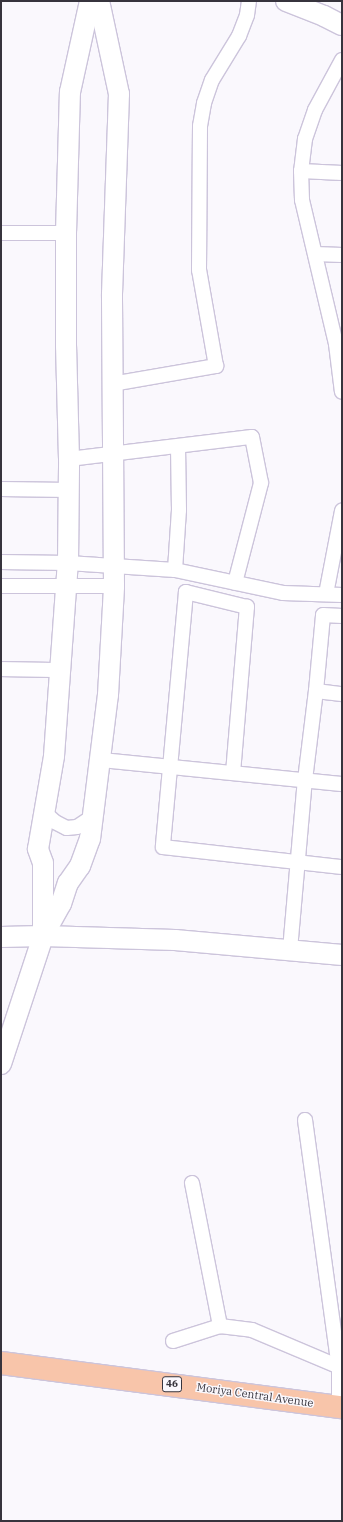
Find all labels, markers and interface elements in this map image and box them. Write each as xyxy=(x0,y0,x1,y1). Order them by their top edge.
road number: 46 xyxy=(162,1376,182,1392)
street label: Moriya Central Avenue xyxy=(196,1380,314,1410)

